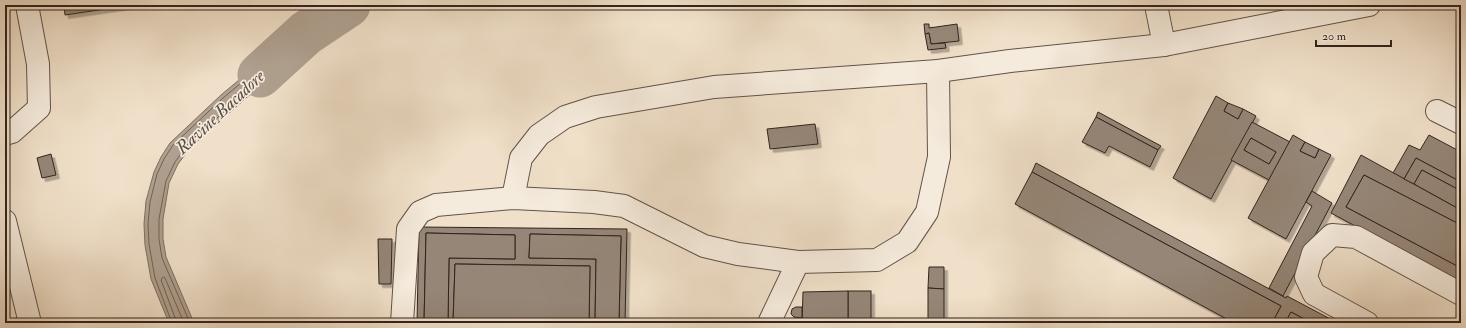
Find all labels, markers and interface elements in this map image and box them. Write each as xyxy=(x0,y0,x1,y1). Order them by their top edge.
scale bar xyxy=(1316,22,1391,48)
text: 20 m xyxy=(1322,29,1347,44)
water label: Ravine Bacadore xyxy=(170,64,271,160)

